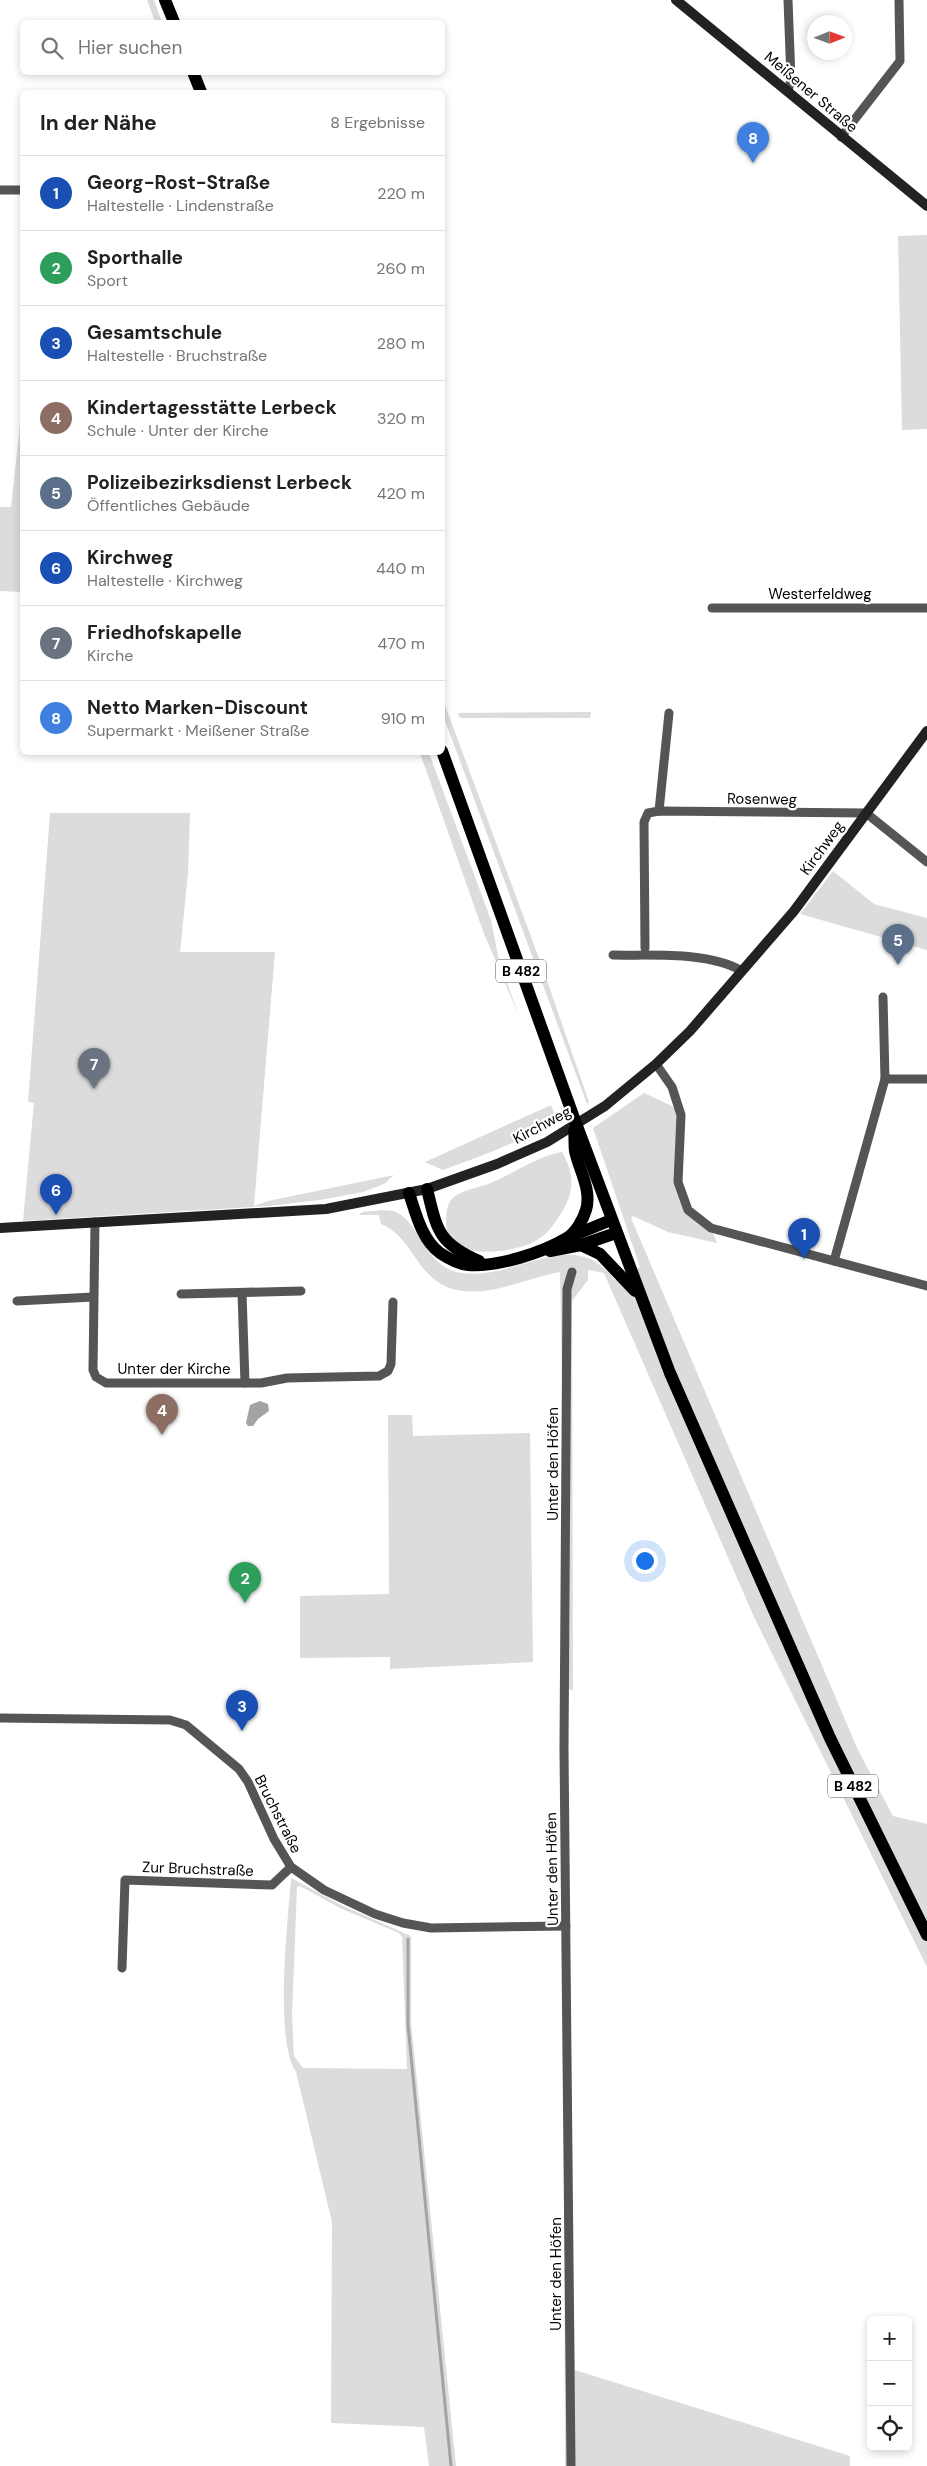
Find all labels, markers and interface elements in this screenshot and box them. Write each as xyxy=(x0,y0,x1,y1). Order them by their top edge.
north arrow xyxy=(807,15,852,60)
search box xyxy=(20,20,445,75)
icon: search xyxy=(38,34,66,62)
text: Hier suchen xyxy=(78,35,182,60)
street label: Meißener Straße xyxy=(760,47,862,137)
text: In der Nähe xyxy=(40,109,157,137)
text: 8 Ergebnisse xyxy=(330,112,425,133)
pin: 8 xyxy=(737,122,769,163)
text: Georg-Rost-Straße xyxy=(87,170,270,195)
text: 1 xyxy=(53,183,59,204)
text: 220 m xyxy=(377,183,425,204)
text: Haltestelle · Lindenstraße xyxy=(87,195,274,216)
text: Sporthalle xyxy=(87,245,183,270)
text: 2 xyxy=(51,258,61,279)
text: 260 m xyxy=(376,258,425,279)
text: Sport xyxy=(87,270,128,291)
text: Gesamtschule xyxy=(87,320,222,345)
text: 3 xyxy=(51,333,61,354)
text: 280 m xyxy=(377,333,425,354)
text: Haltestelle · Bruchstraße xyxy=(87,345,267,366)
text: Kindertagesstätte Lerbeck xyxy=(87,395,337,420)
text: 4 xyxy=(51,408,61,429)
text: 320 m xyxy=(377,408,425,429)
text: Schule · Unter der Kirche xyxy=(87,420,269,441)
text: Polizeibezirksdienst Lerbeck xyxy=(87,470,352,495)
text: 5 xyxy=(51,483,61,504)
text: 420 m xyxy=(377,483,425,504)
text: Öffentliches Gebäude xyxy=(87,495,250,516)
text: Kirchweg xyxy=(87,545,173,570)
text: 6 xyxy=(51,558,61,579)
text: 440 m xyxy=(376,558,425,579)
text: Haltestelle · Kirchweg xyxy=(87,570,243,591)
street label: Westerfeldweg xyxy=(768,584,872,604)
text: Friedhofskapelle xyxy=(87,620,242,645)
text: 7 xyxy=(52,633,60,654)
text: 470 m xyxy=(378,633,425,654)
text: Kirche xyxy=(87,645,133,666)
text: Netto Marken-Discount xyxy=(87,695,308,720)
text: 8 xyxy=(51,708,61,729)
text: 910 m xyxy=(381,708,425,729)
text: Supermarkt · Meißener Straße xyxy=(87,720,309,741)
street label: Rosenweg xyxy=(727,788,797,810)
street label: Kirchweg xyxy=(795,817,849,879)
pin: 5 xyxy=(882,924,914,965)
road number: B 482 xyxy=(496,959,546,982)
pin: 7 xyxy=(78,1048,110,1089)
street label: Kirchweg xyxy=(510,1101,574,1149)
pin: 6 xyxy=(40,1174,72,1215)
pin: 1 xyxy=(788,1218,820,1259)
street label: Unter der Kirche xyxy=(118,1359,230,1379)
pin: 4 xyxy=(146,1394,178,1435)
street label: Unter den Höfen xyxy=(543,1407,563,1521)
your location xyxy=(632,1548,658,1574)
pin: 2 xyxy=(229,1562,261,1603)
pin: 3 xyxy=(226,1690,258,1731)
street label: Bruchstraße xyxy=(250,1771,306,1857)
road number: B 482 xyxy=(828,1774,878,1798)
street label: Unter den Höfen xyxy=(541,1812,563,1926)
street label: Zur Bruchstraße xyxy=(142,1857,254,1881)
street label: Unter den Höfen xyxy=(546,2217,566,2331)
map controls xyxy=(867,2316,912,2451)
button: + xyxy=(867,2316,912,2361)
button: − xyxy=(867,2361,912,2406)
button: locate xyxy=(867,2406,912,2451)

